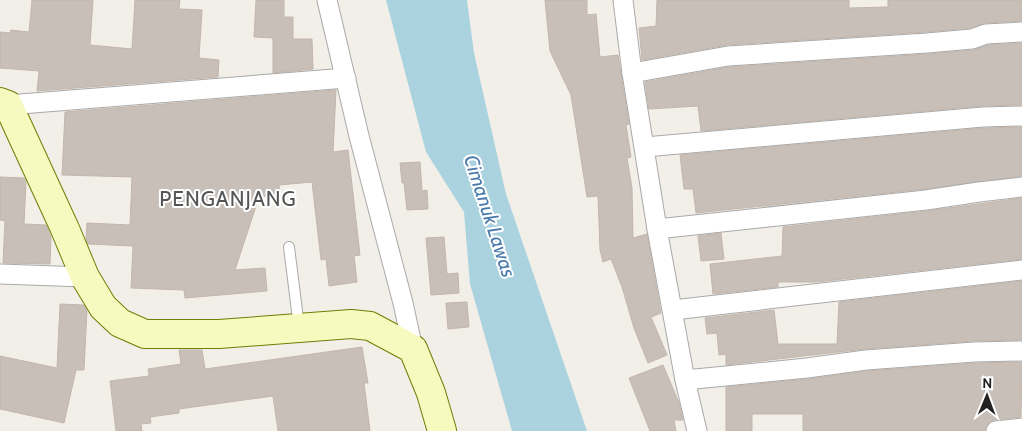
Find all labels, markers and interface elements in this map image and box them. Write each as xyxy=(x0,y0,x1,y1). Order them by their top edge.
water label: Cimanuk Lawas xyxy=(459,152,521,280)
district label: PENGANJANG xyxy=(159,186,297,211)
north arrow xyxy=(962,371,1012,421)
text: N xyxy=(982,374,992,392)

